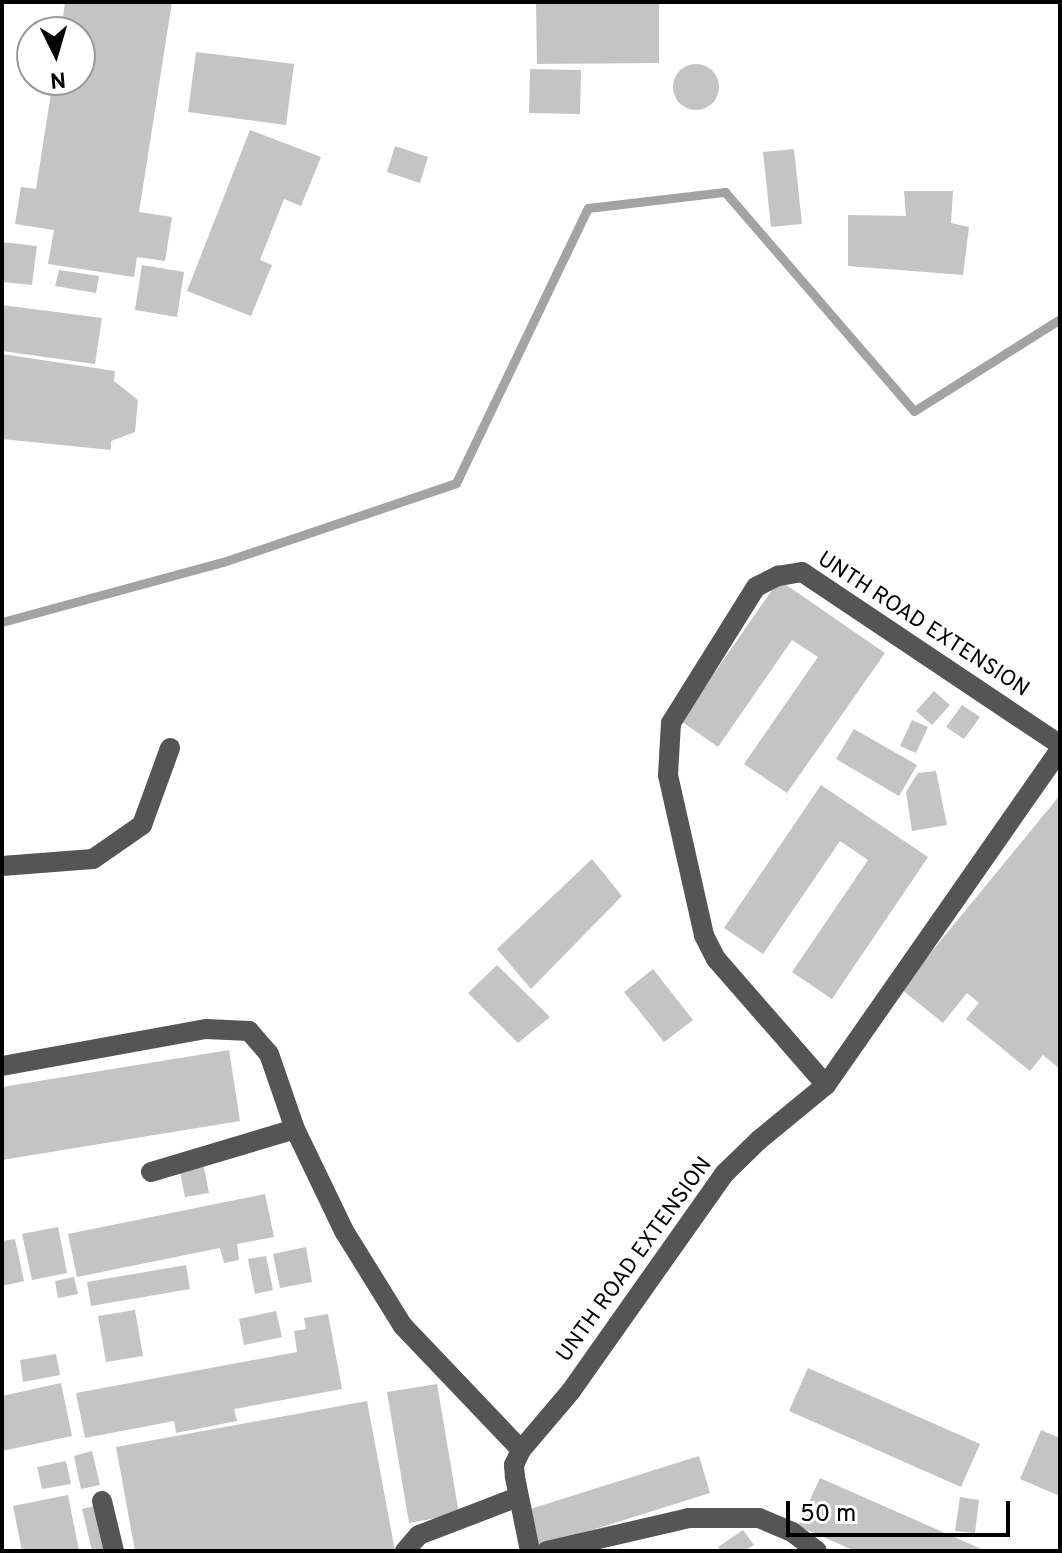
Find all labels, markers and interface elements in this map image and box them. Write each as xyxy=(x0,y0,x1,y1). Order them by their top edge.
north arrow xyxy=(16,16,96,96)
text: N xyxy=(49,64,67,93)
street label: UNTH ROAD EXTENSION xyxy=(812,547,1034,703)
street label: UNTH ROAD EXTENSION xyxy=(552,1152,718,1368)
scale bar xyxy=(790,1485,1014,1535)
text: 50 m xyxy=(800,1500,856,1530)

